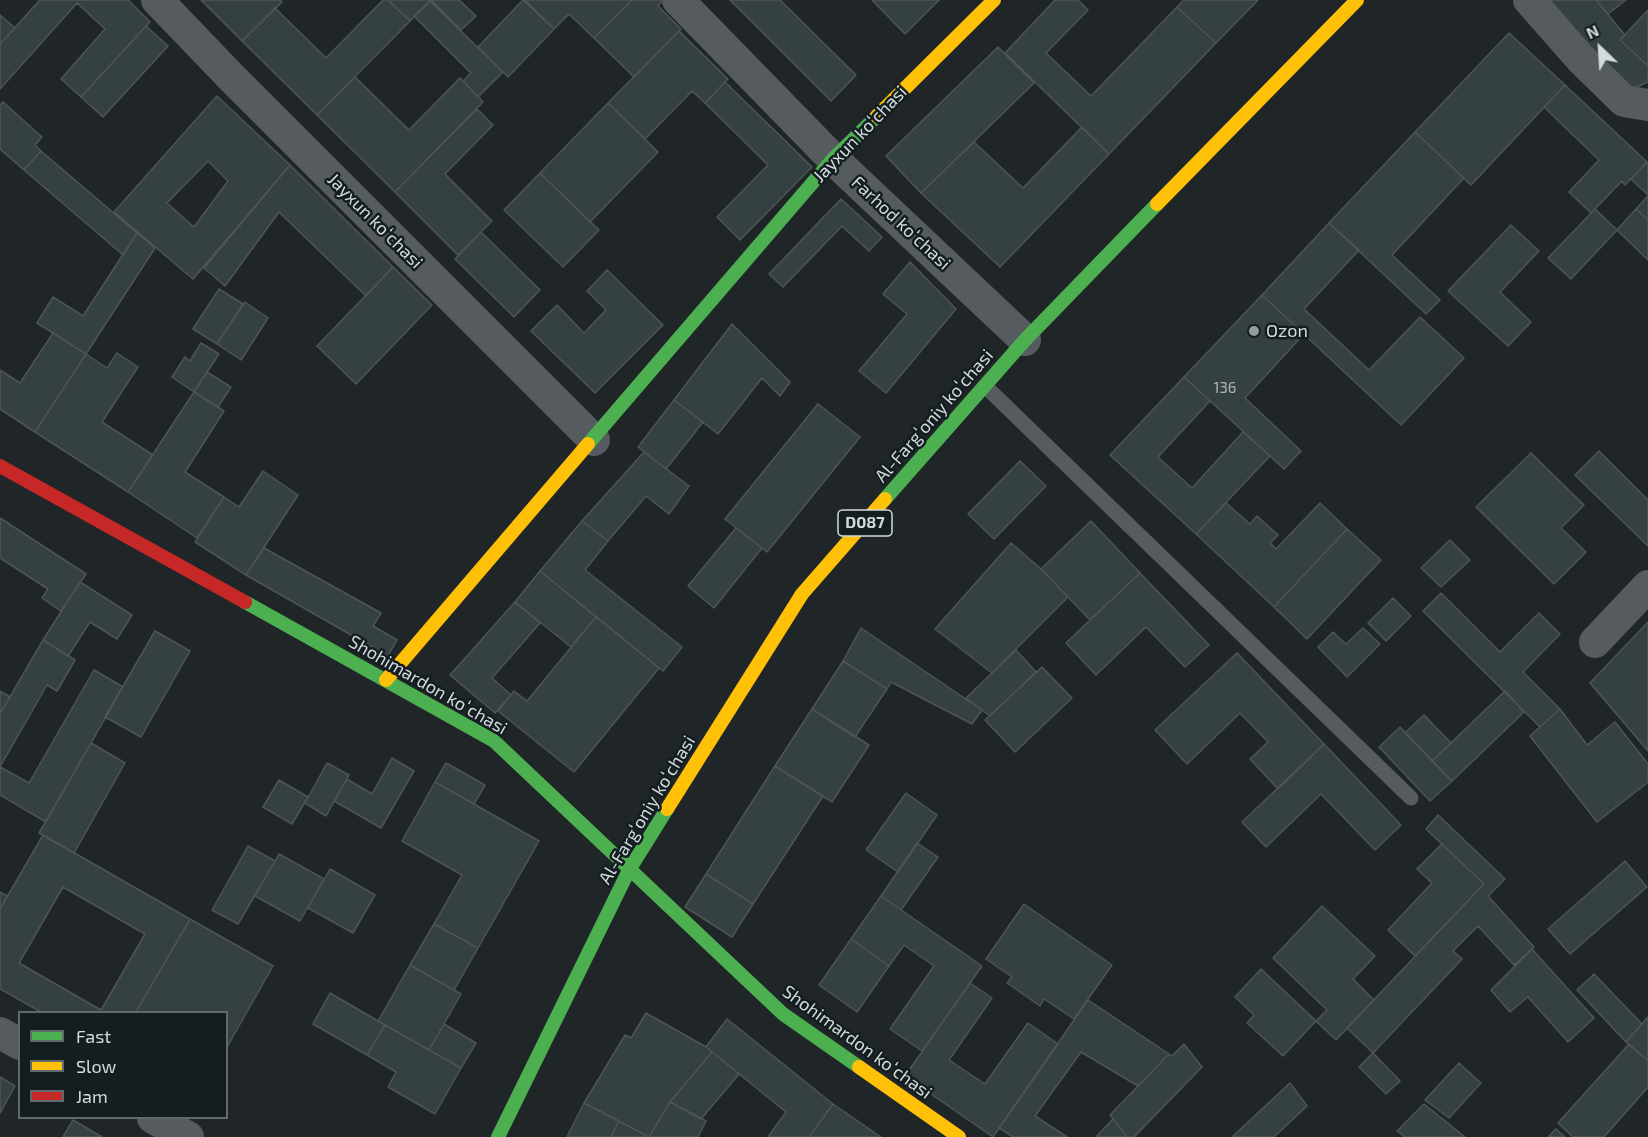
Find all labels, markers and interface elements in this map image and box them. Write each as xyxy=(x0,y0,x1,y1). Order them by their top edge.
north arrow xyxy=(1570,18,1630,78)
text: N xyxy=(1583,20,1601,42)
street label: Jayxun koʻchasi xyxy=(809,81,911,187)
street label: Jayxun koʻchasi xyxy=(323,169,427,273)
street label: Farhod koʻchasi xyxy=(847,172,955,274)
place label: Ozon xyxy=(1266,320,1308,342)
marker: Ozon xyxy=(1247,324,1261,338)
street label: Al-Fargʻoniy koʻchasi xyxy=(870,345,998,487)
house number: 136 xyxy=(1214,379,1236,397)
road number: D087 xyxy=(838,510,892,536)
street label: Shohimardon koʻchasi xyxy=(345,631,511,739)
street label: Al-Fargʻoniy koʻchasi xyxy=(594,732,700,888)
street label: Shohimardon koʻchasi xyxy=(778,981,936,1103)
legend xyxy=(18,1011,228,1119)
text: Fast xyxy=(76,1025,111,1047)
text: Slow xyxy=(76,1055,116,1077)
text: Jam xyxy=(76,1085,108,1107)

